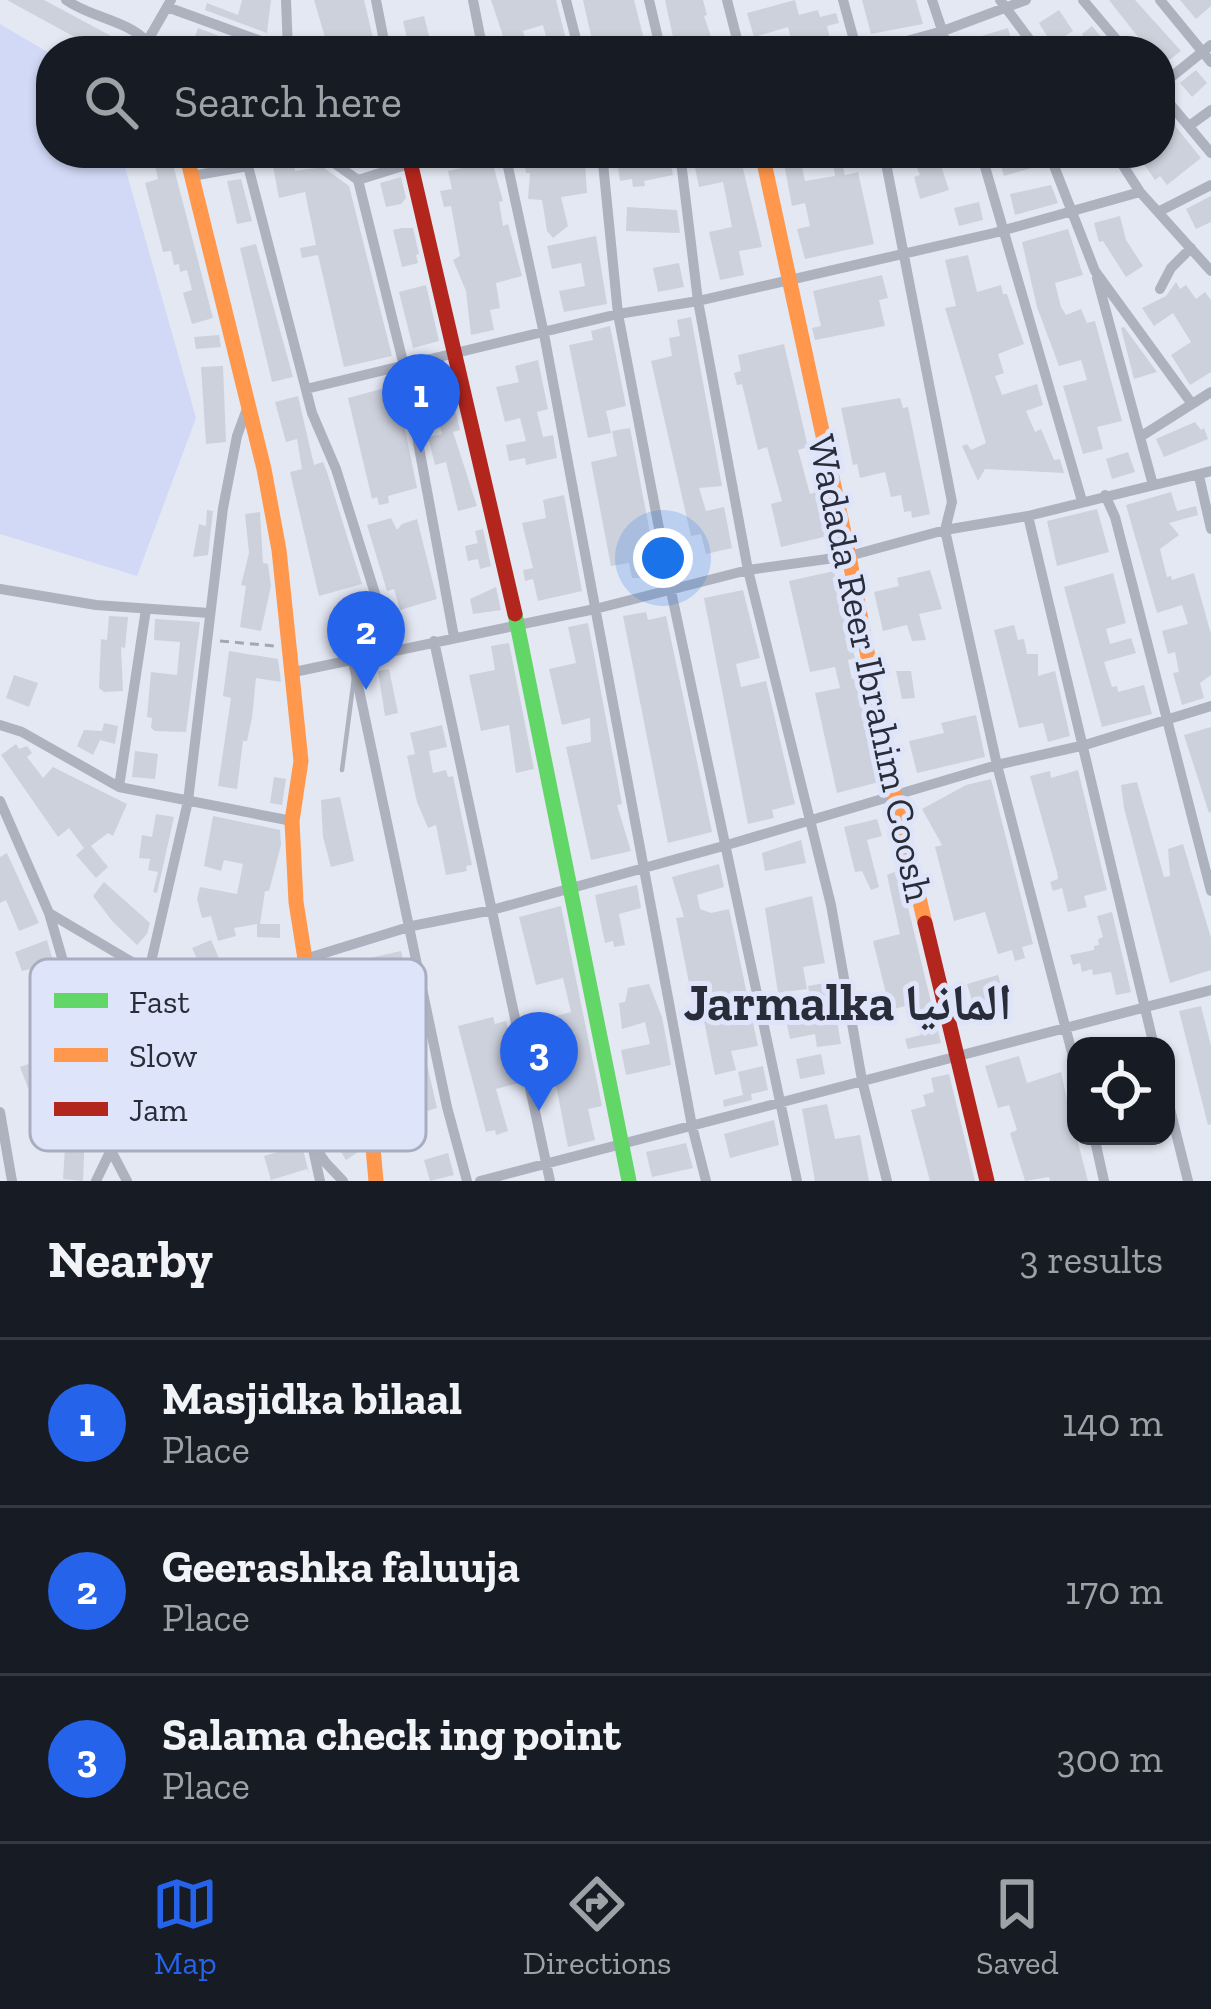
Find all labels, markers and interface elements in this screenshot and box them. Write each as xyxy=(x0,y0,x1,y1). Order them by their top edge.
search box xyxy=(36,36,1175,168)
icon: search xyxy=(78,69,144,135)
text: Search here xyxy=(174,75,402,129)
pin: 1 xyxy=(382,354,460,453)
street label: Wadada Reer Ibrahim Coosh xyxy=(798,431,943,906)
your location xyxy=(633,528,693,588)
pin: 2 xyxy=(327,591,405,690)
legend xyxy=(30,959,426,1151)
district label: Jarmalka المانيا xyxy=(684,972,1012,1033)
text: Fast xyxy=(129,982,190,1021)
pin: 3 xyxy=(500,1012,578,1111)
text: Slow xyxy=(129,1036,197,1075)
map controls xyxy=(1067,1037,1175,1145)
button: locate xyxy=(1067,1037,1175,1145)
text: Jam xyxy=(129,1090,188,1129)
text: Nearby xyxy=(48,1229,213,1290)
text: 3 results xyxy=(1019,1236,1163,1283)
text: Masjidka bilaal xyxy=(162,1372,462,1426)
text: 1 xyxy=(79,1399,95,1446)
text: 140 m xyxy=(1062,1399,1163,1446)
text: Place xyxy=(162,1426,250,1473)
text: Geerashka faluuja xyxy=(162,1540,520,1594)
text: 2 xyxy=(77,1567,97,1614)
text: 170 m xyxy=(1065,1567,1163,1614)
text: Place xyxy=(162,1594,250,1641)
text: Salama check ing point xyxy=(162,1708,621,1762)
text: 3 xyxy=(77,1735,97,1782)
text: 300 m xyxy=(1056,1735,1163,1782)
text: Place xyxy=(162,1762,250,1809)
tab: Map xyxy=(152,1871,218,1982)
tab: Directions xyxy=(523,1871,672,1982)
tab: Saved xyxy=(976,1871,1059,1982)

